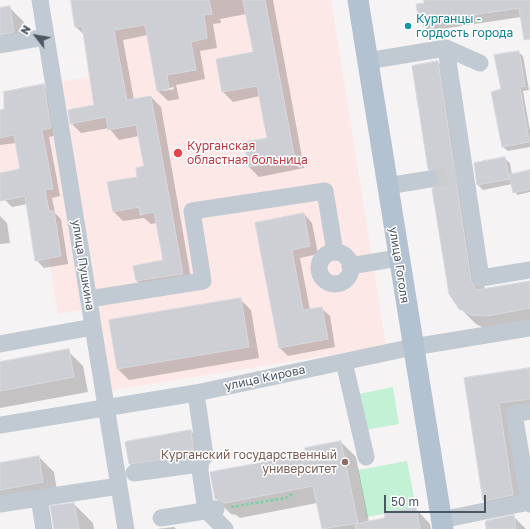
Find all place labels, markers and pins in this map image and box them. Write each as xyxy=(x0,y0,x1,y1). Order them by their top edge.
place label: Курганцы - гордость города xyxy=(416,12,513,40)
marker: Курганцы - гордость города xyxy=(403,21,413,31)
place label: Курганская областная больница xyxy=(187,139,308,167)
marker: Курганская областная больница xyxy=(172,147,184,159)
place label: Курганский государственный университет xyxy=(161,448,337,476)
marker: Курганский государственный университет xyxy=(340,457,350,467)

